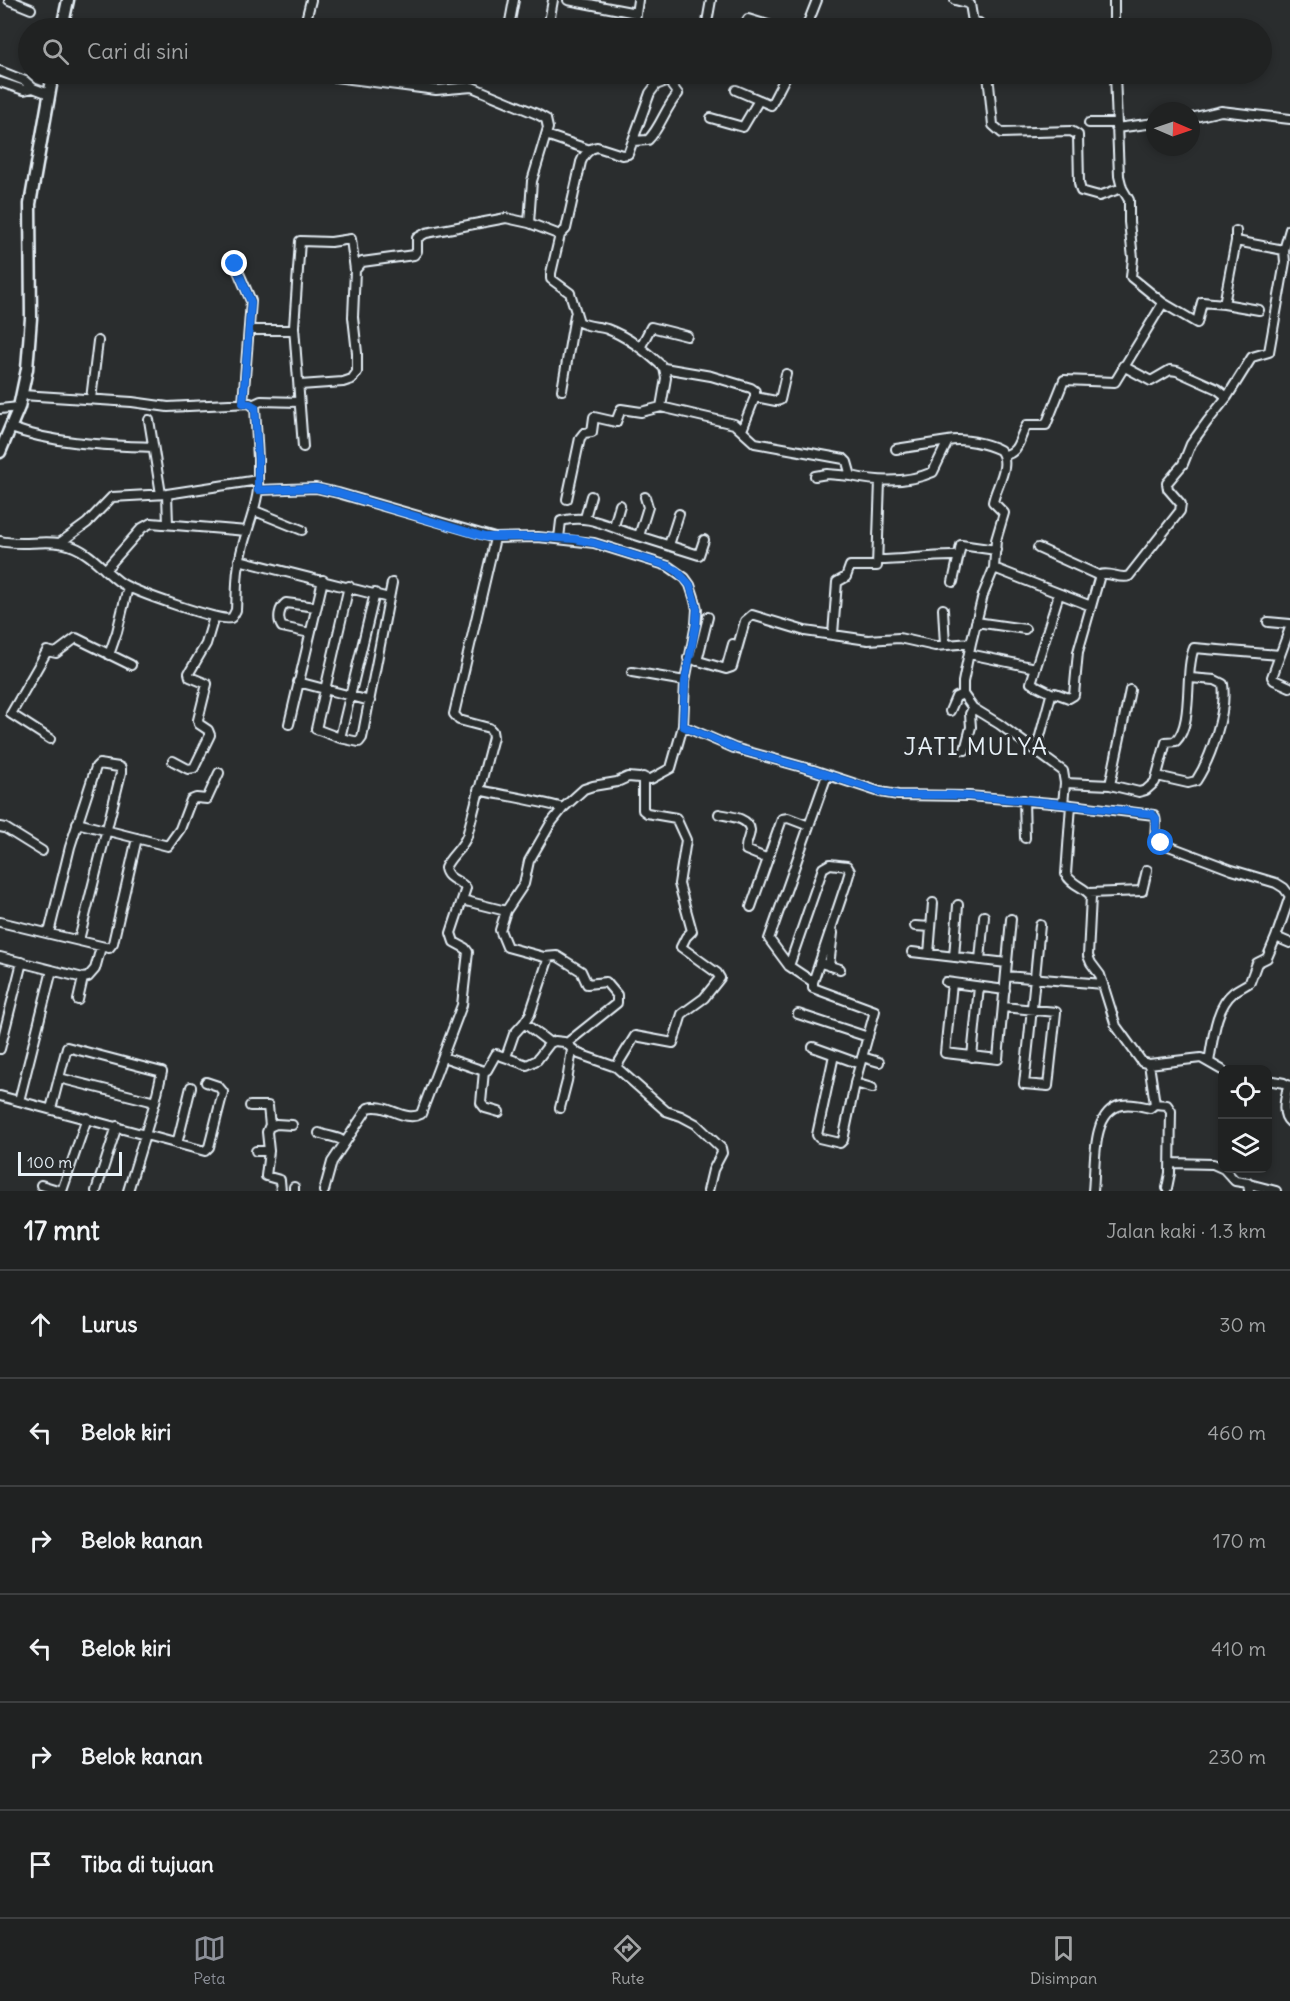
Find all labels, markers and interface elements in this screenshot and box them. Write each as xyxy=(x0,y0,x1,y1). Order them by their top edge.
search box xyxy=(18,18,1272,84)
icon: search xyxy=(39,35,72,68)
text: Cari di sini xyxy=(87,37,189,65)
north arrow xyxy=(1146,102,1200,156)
route end xyxy=(221,250,247,276)
district label: JATI MULYA xyxy=(904,731,1048,761)
route start xyxy=(1147,829,1173,855)
map controls xyxy=(1218,1065,1272,1173)
button: locate xyxy=(1218,1065,1272,1119)
button: layers xyxy=(1218,1119,1272,1173)
scale bar xyxy=(18,1149,122,1176)
text: 100 m xyxy=(27,1152,72,1172)
text: 17 mnt xyxy=(24,1214,100,1247)
text: Jalan kaki · 1.3 km xyxy=(1106,1218,1266,1243)
icon: ahead xyxy=(24,1308,57,1341)
text: Lurus xyxy=(81,1310,137,1338)
text: 30 m xyxy=(1219,1312,1266,1337)
icon: left xyxy=(24,1416,57,1449)
text: Belok kiri xyxy=(81,1418,171,1446)
text: 460 m xyxy=(1207,1420,1266,1445)
icon: right xyxy=(24,1524,57,1557)
text: Belok kanan xyxy=(81,1526,203,1554)
text: 170 m xyxy=(1213,1528,1266,1553)
icon: left xyxy=(24,1632,57,1665)
text: Belok kiri xyxy=(81,1634,171,1662)
text: 410 m xyxy=(1211,1636,1266,1661)
icon: right xyxy=(24,1740,57,1773)
text: Belok kanan xyxy=(81,1742,203,1770)
text: 230 m xyxy=(1208,1744,1266,1769)
icon: arrive xyxy=(24,1848,57,1881)
text: Tiba di tujuan xyxy=(81,1850,214,1878)
tab: Peta xyxy=(193,1932,226,1988)
tab: Rute xyxy=(611,1932,644,1988)
tab: Disimpan xyxy=(1030,1932,1097,1988)

